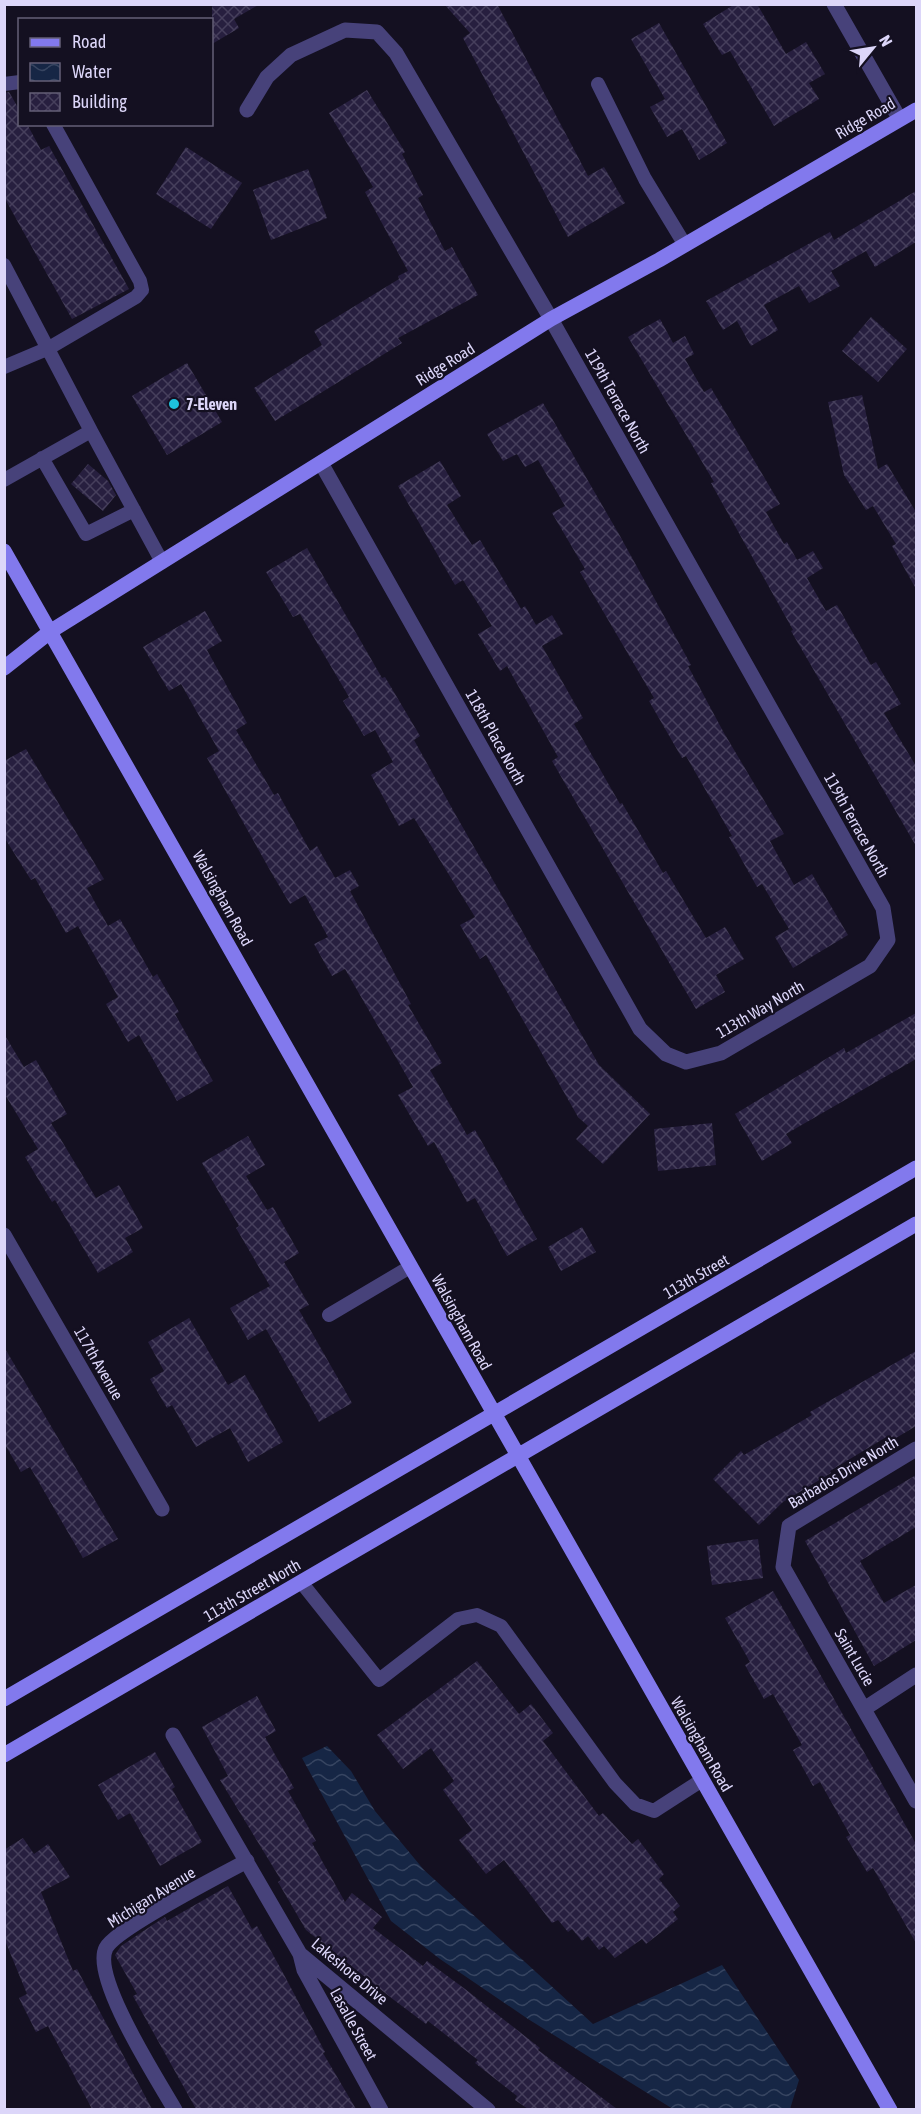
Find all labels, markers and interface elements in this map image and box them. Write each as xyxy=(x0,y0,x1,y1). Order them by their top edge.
legend xyxy=(18,18,213,126)
north arrow xyxy=(843,18,903,78)
text: Road xyxy=(72,31,106,52)
text: N xyxy=(876,32,896,49)
text: Water xyxy=(72,61,112,82)
text: Building xyxy=(72,91,127,112)
street label: Ridge Road xyxy=(832,94,899,143)
street label: Ridge Road xyxy=(412,339,478,390)
street label: 119th Terrace North xyxy=(582,346,654,456)
place label: 7-Eleven xyxy=(186,395,237,413)
marker: 7-Eleven xyxy=(167,397,181,411)
street label: 118th Place North xyxy=(462,686,530,788)
street label: 119th Terrace North xyxy=(821,770,893,880)
street label: Walsingham Road xyxy=(189,847,257,949)
street label: 113th Way North xyxy=(713,977,808,1042)
street label: 113th Street xyxy=(660,1250,732,1302)
street label: Walsingham Road xyxy=(428,1271,496,1373)
street label: 117th Avenue xyxy=(71,1323,127,1403)
street label: Barbados Drive North xyxy=(785,1432,901,1512)
street label: 113th Street North xyxy=(201,1555,303,1625)
street label: Saint Lucie xyxy=(831,1625,879,1689)
street label: Walsingham Road xyxy=(667,1693,736,1795)
street label: Michigan Avenue xyxy=(104,1863,199,1932)
street label: Lakeshore Drive xyxy=(308,1934,392,2008)
street label: Lasalle Street xyxy=(327,1985,381,2064)

